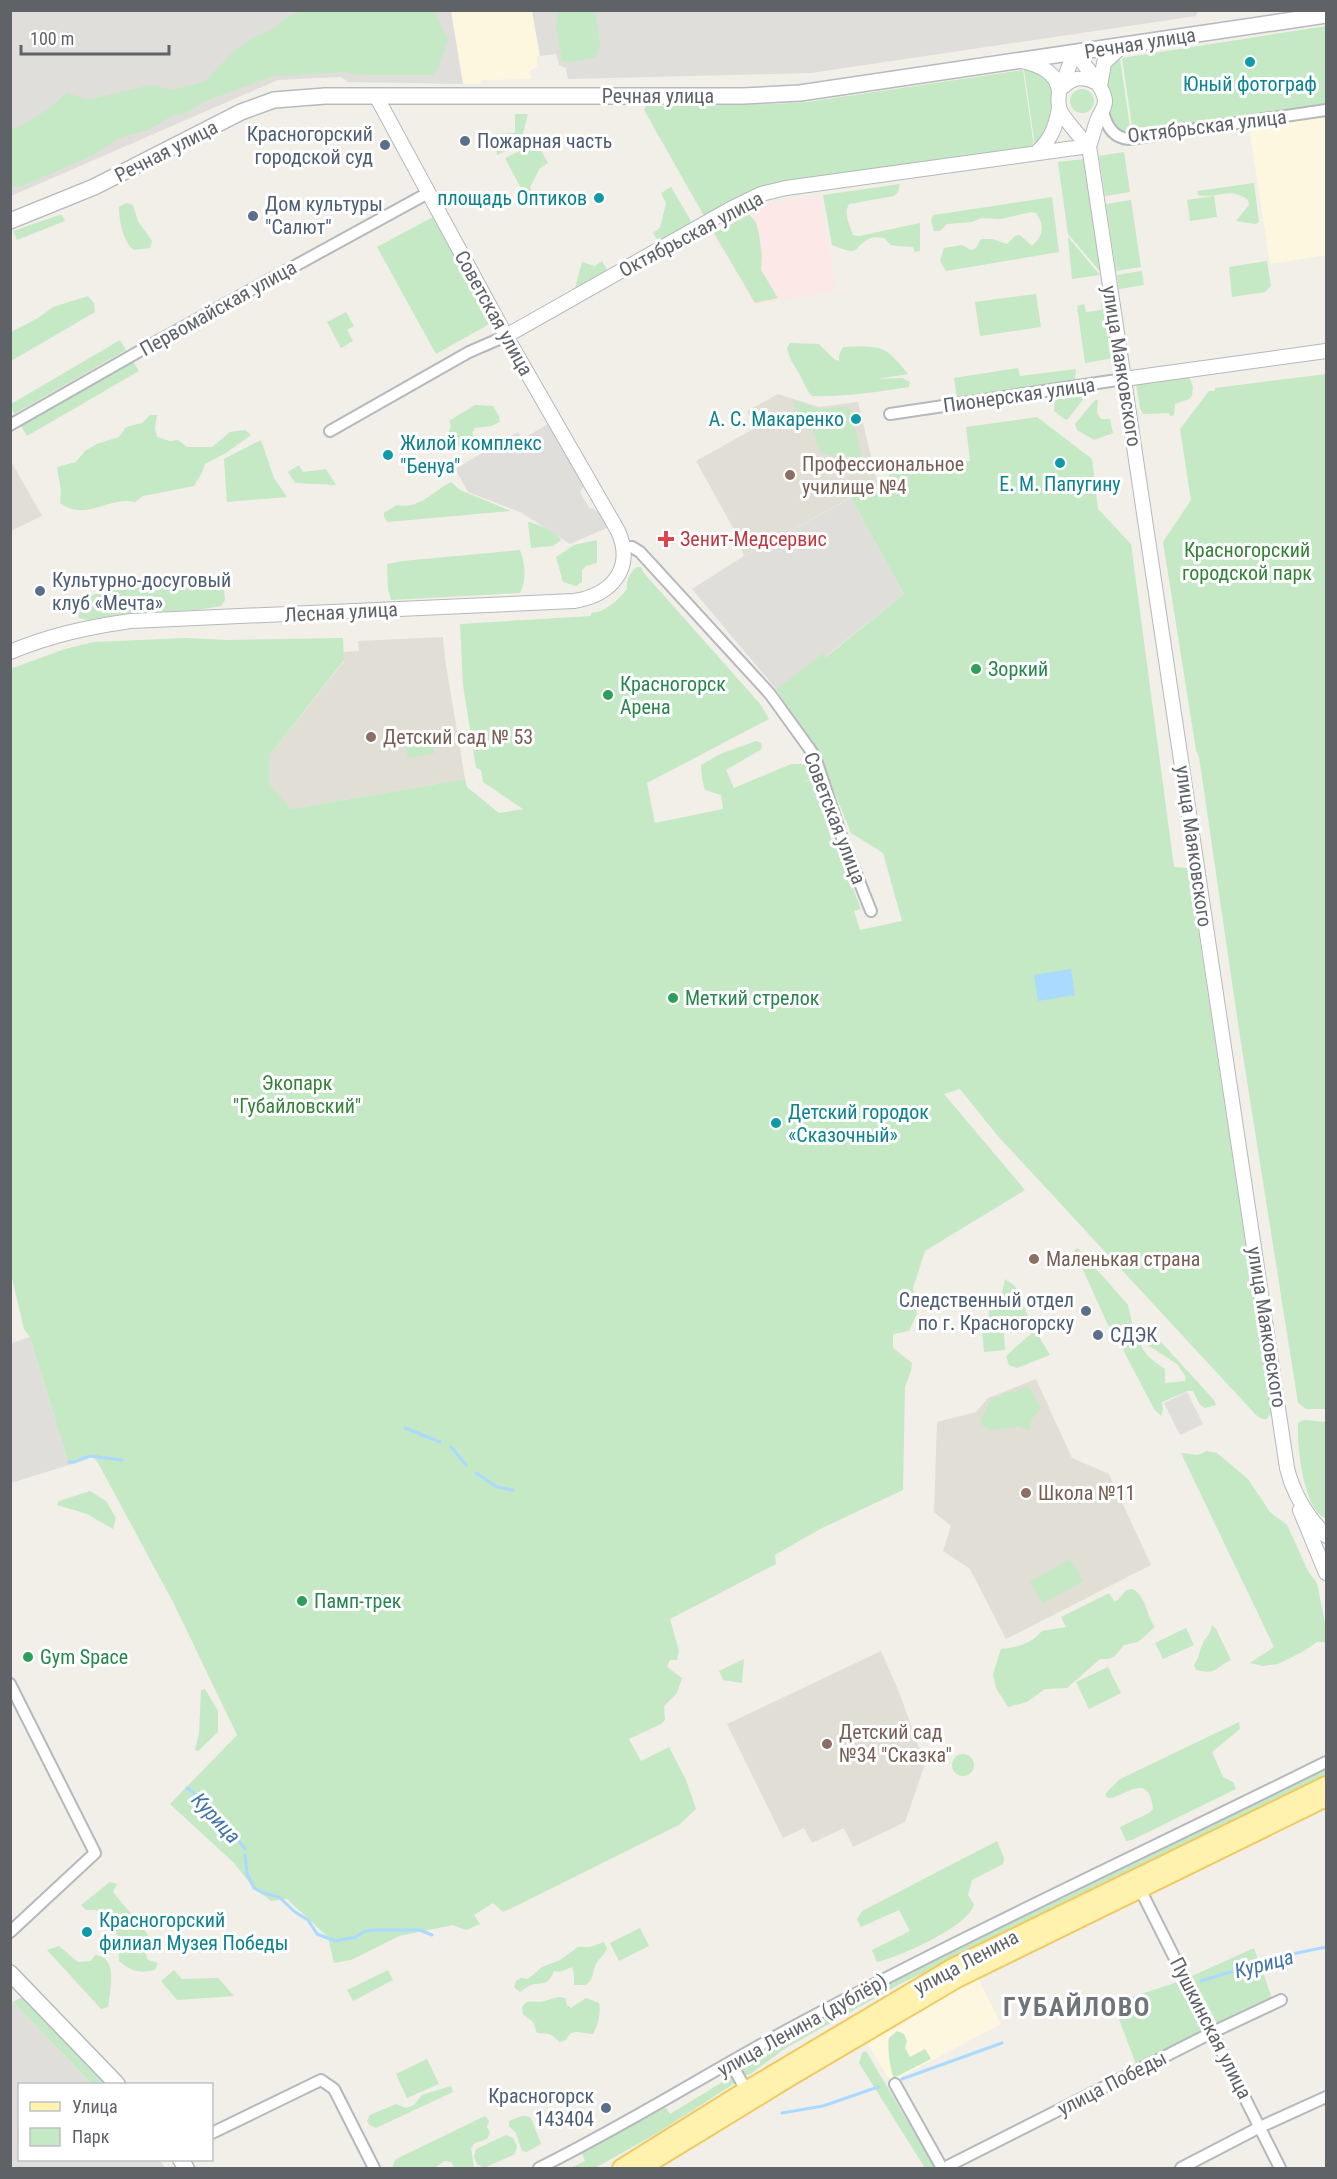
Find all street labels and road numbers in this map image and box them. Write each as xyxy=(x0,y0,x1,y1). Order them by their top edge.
street label: Речная улица xyxy=(1083,22,1197,64)
street label: Речная улица xyxy=(602,84,714,108)
street label: Октябрьская улица xyxy=(1126,104,1288,148)
street label: Речная улица xyxy=(111,115,221,187)
street label: Октябрьская улица xyxy=(615,186,767,282)
street label: Советская улица xyxy=(450,246,538,380)
street label: Первомайская улица xyxy=(135,255,301,361)
street label: улица Маяковского xyxy=(1097,284,1147,448)
street label: Пионерская улица xyxy=(942,372,1096,418)
street label: Лесная улица xyxy=(284,597,398,627)
street label: Советская улица xyxy=(799,749,871,887)
street label: улица Маяковского xyxy=(1171,764,1217,928)
street label: улица Маяковского xyxy=(1242,1245,1292,1409)
street label: улица Ленина xyxy=(910,1924,1022,2000)
street label: Пушкинская улица xyxy=(1165,1953,1257,2103)
street label: улица Ленина (дублёр) xyxy=(713,1968,891,2082)
street label: улица Победы xyxy=(1054,2045,1170,2121)

